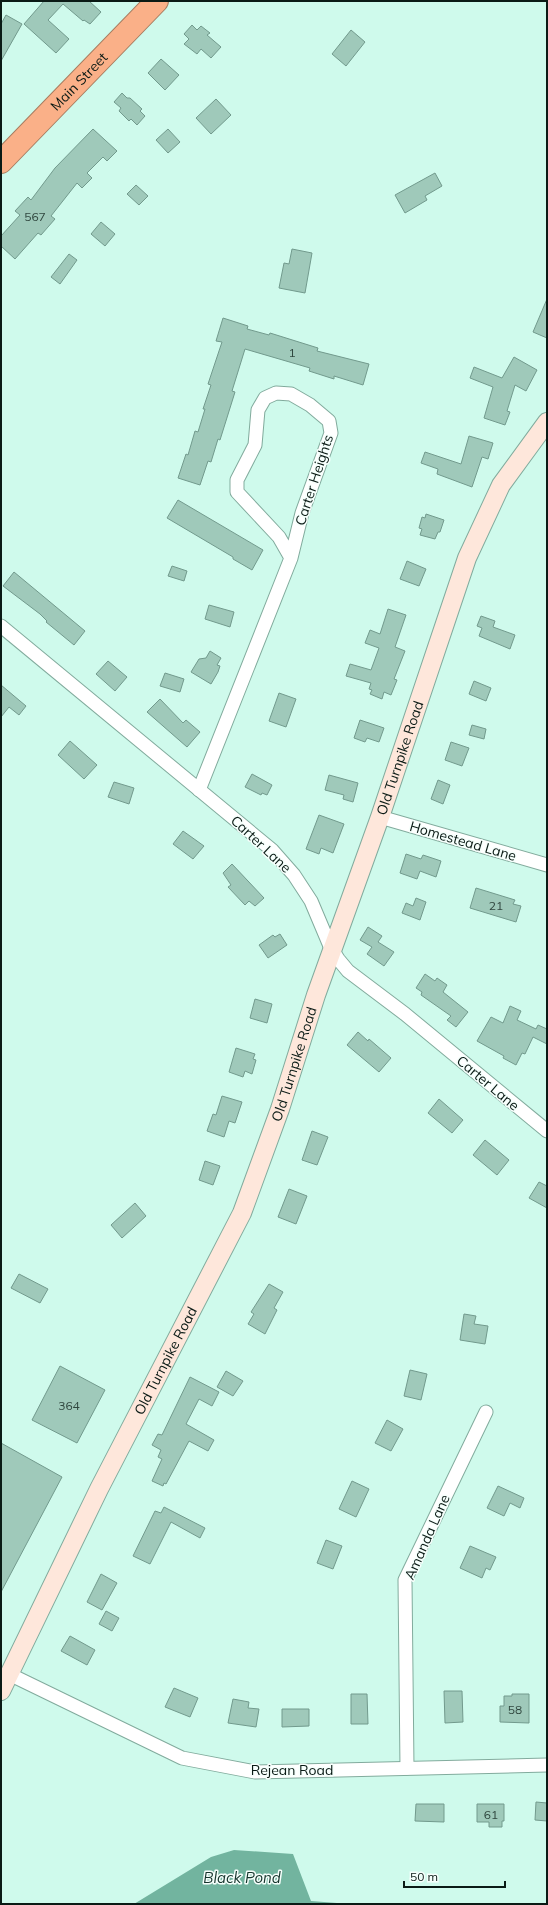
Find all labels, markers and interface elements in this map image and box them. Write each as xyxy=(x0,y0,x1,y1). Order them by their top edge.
street label: Main Street xyxy=(47,49,111,115)
house number: 567 xyxy=(24,209,46,224)
house number: 1 xyxy=(288,345,296,360)
street label: Carter Heights xyxy=(291,432,337,528)
street label: Old Turnpike Road xyxy=(372,699,427,818)
street label: Carter Lane xyxy=(227,811,295,877)
street label: Homestead Lane xyxy=(408,817,518,865)
house number: 21 xyxy=(489,898,503,913)
street label: Old Turnpike Road xyxy=(267,1005,321,1124)
street label: Carter Lane xyxy=(453,1052,523,1114)
street label: Old Turnpike Road xyxy=(130,1304,201,1418)
house number: 364 xyxy=(58,1398,80,1413)
street label: Amanda Lane xyxy=(400,1492,454,1582)
house number: 58 xyxy=(508,1702,522,1717)
street label: Rejean Road xyxy=(251,1761,333,1779)
house number: 61 xyxy=(484,1807,498,1822)
scale bar xyxy=(404,1863,505,1889)
water label: Black Pond xyxy=(203,1868,281,1887)
text: 50 m xyxy=(410,1869,438,1884)

